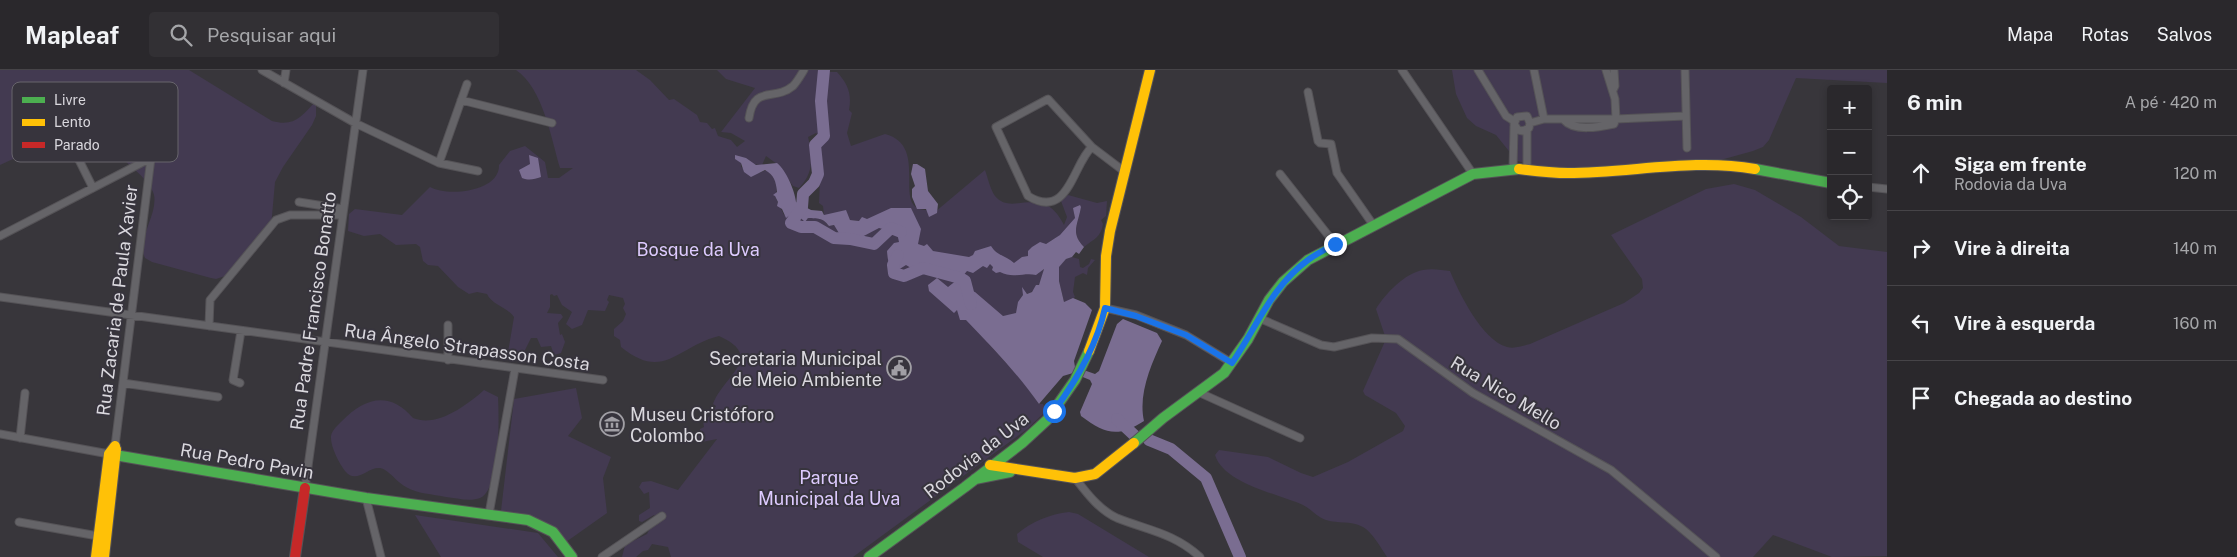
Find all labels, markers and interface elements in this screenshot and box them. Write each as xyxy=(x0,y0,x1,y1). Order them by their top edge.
search box xyxy=(149,12,499,57)
text: Mapleaf xyxy=(25,21,119,49)
icon: search xyxy=(167,21,195,49)
text: Pesquisar aqui xyxy=(207,24,336,46)
text: Mapa xyxy=(2007,24,2053,45)
text: Rotas xyxy=(2081,24,2129,45)
text: Salvos xyxy=(2157,24,2212,45)
legend xyxy=(12,82,178,162)
map controls xyxy=(1827,85,1872,220)
button: + xyxy=(1827,85,1872,130)
text: 6 min xyxy=(1907,90,1963,115)
text: Livre xyxy=(54,92,86,108)
text: A pé · 420 m xyxy=(2125,93,2217,112)
text: Lento xyxy=(54,114,91,130)
button: − xyxy=(1827,130,1872,175)
text: Parado xyxy=(54,137,100,153)
text: Siga em frente xyxy=(1954,153,2087,175)
icon: ahead xyxy=(1907,159,1935,187)
text: 120 m xyxy=(2173,164,2217,183)
button: locate xyxy=(1827,175,1872,220)
text: Rodovia da Uva xyxy=(1954,175,2067,194)
street label: Rua Zacaria de Paula Xavier xyxy=(92,183,142,417)
street label: Rua Padre Francisco Bonatto xyxy=(286,190,340,432)
route end xyxy=(1324,233,1347,256)
icon: right xyxy=(1907,234,1935,262)
text: Vire à direita xyxy=(1954,237,2070,259)
park label: Bosque da Uva xyxy=(636,239,760,260)
text: 140 m xyxy=(2173,239,2217,258)
icon: left xyxy=(1907,309,1935,337)
text: Vire à esquerda xyxy=(1954,312,2095,334)
text: 160 m xyxy=(2173,314,2217,333)
street label: Rua Ângelo Strapasson Costa xyxy=(343,319,591,375)
place label: Secretaria Municipal de Meio Ambiente xyxy=(709,348,882,390)
street label: Rua Nico Mello xyxy=(1447,352,1565,434)
public building icon: Secretaria Municipal de Meio Ambiente xyxy=(886,355,912,381)
icon: arrive xyxy=(1907,384,1935,412)
text: Chegada ao destino xyxy=(1954,387,2132,409)
route start xyxy=(1043,400,1066,423)
place label: Museu Cristóforo Colombo xyxy=(630,404,774,446)
street label: Rodovia da Uva xyxy=(920,408,1032,502)
museum icon: Museu Cristóforo Colombo xyxy=(599,411,625,437)
street label: Rua Pedro Pavin xyxy=(178,439,316,483)
park label: Parque Municipal da Uva xyxy=(758,467,900,509)

